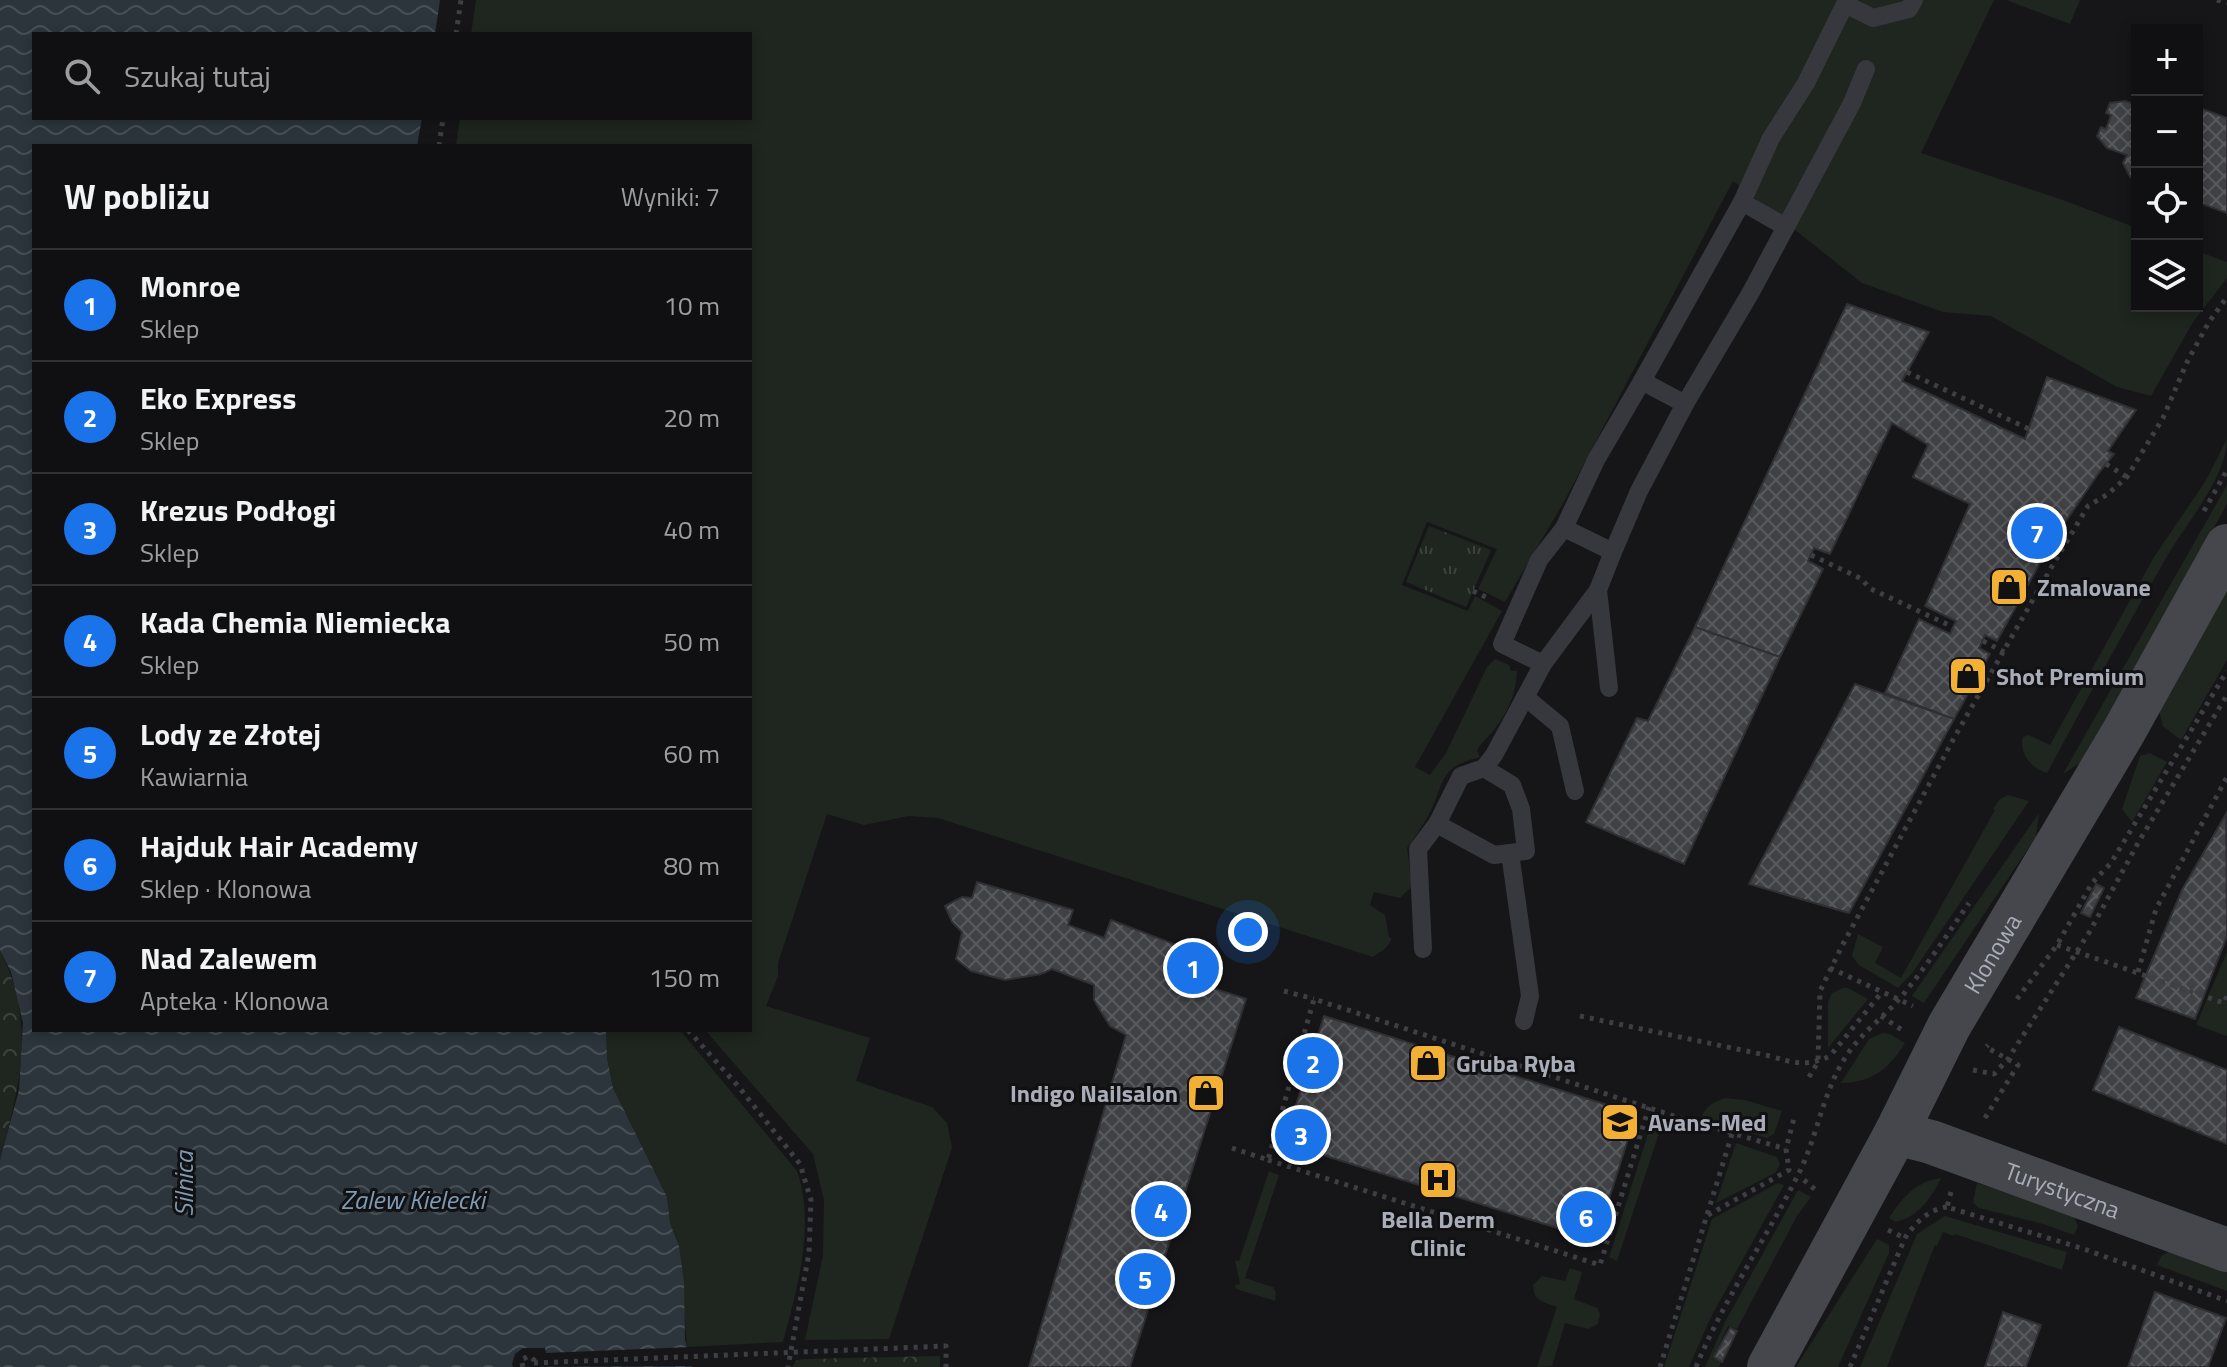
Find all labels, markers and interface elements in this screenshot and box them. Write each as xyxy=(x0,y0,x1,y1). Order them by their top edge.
map controls xyxy=(2131,24,2203,312)
button: + xyxy=(2131,24,2203,96)
search box xyxy=(32,32,752,120)
text: Szukaj tutaj xyxy=(124,53,271,99)
icon: search xyxy=(60,54,104,98)
button: − xyxy=(2131,96,2203,168)
button: locate xyxy=(2131,168,2203,240)
text: W pobliżu xyxy=(64,170,210,222)
text: Wyniki: 7 xyxy=(621,177,720,216)
button: layers xyxy=(2131,240,2203,312)
text: Monroe xyxy=(140,263,241,309)
text: 1 xyxy=(83,286,97,325)
text: 10 m xyxy=(663,286,720,325)
text: Sklep xyxy=(140,309,199,348)
text: Eko Express xyxy=(140,375,296,421)
text: 2 xyxy=(83,398,97,437)
text: 20 m xyxy=(663,398,720,437)
text: Sklep xyxy=(140,421,199,460)
text: Krezus Podłogi xyxy=(140,487,336,533)
pin: 7 xyxy=(2011,503,2063,563)
text: 3 xyxy=(83,510,97,549)
text: 40 m xyxy=(663,510,720,549)
text: Sklep xyxy=(140,533,199,572)
shop icon: Zmalovane xyxy=(1988,566,2030,608)
place label: Zmalovane xyxy=(2037,569,2151,605)
text: Kada Chemia Niemiecka xyxy=(140,599,451,645)
text: 4 xyxy=(83,622,97,661)
text: 50 m xyxy=(663,622,720,661)
text: Sklep xyxy=(140,645,199,684)
shop icon: Shot Premium xyxy=(1947,655,1989,697)
place label: Shot Premium xyxy=(1996,658,2144,694)
text: Lody ze Złotej xyxy=(140,711,321,757)
text: 5 xyxy=(83,734,97,773)
text: 60 m xyxy=(663,734,720,773)
text: Kawiarnia xyxy=(140,757,248,796)
text: Hajduk Hair Academy xyxy=(140,823,418,869)
text: 6 xyxy=(83,846,97,885)
text: 80 m xyxy=(663,846,720,885)
text: Sklep · Klonowa xyxy=(140,869,311,908)
street label: Klonowa xyxy=(1954,907,2030,1000)
your location xyxy=(1228,912,1268,952)
text: Nad Zalewem xyxy=(140,935,318,981)
pin: 1 xyxy=(1167,938,1219,998)
text: 7 xyxy=(83,958,97,997)
text: 150 m xyxy=(649,958,720,997)
text: Apteka · Klonowa xyxy=(140,981,329,1020)
pin: 2 xyxy=(1287,1033,1339,1093)
shop icon: Gruba Ryba xyxy=(1407,1042,1449,1084)
place label: Gruba Ryba xyxy=(1456,1045,1576,1081)
shop icon: Indigo Nailsalon xyxy=(1185,1072,1227,1114)
place label: Indigo Nailsalon xyxy=(1010,1075,1178,1111)
school or university icon: Avans-Med xyxy=(1599,1101,1641,1143)
place label: Avans-Med xyxy=(1648,1104,1766,1140)
pin: 3 xyxy=(1275,1105,1327,1165)
water label: Silnica xyxy=(164,1149,203,1217)
street label: Turystyczna xyxy=(2000,1152,2125,1227)
hospital icon: Bella Derm Clinic xyxy=(1417,1159,1459,1201)
water label: Zalew Kielecki xyxy=(341,1180,488,1219)
pin: 4 xyxy=(1135,1181,1187,1241)
pin: 6 xyxy=(1560,1187,1612,1247)
place label: Bella Derm Clinic xyxy=(1381,1201,1495,1265)
pin: 5 xyxy=(1119,1249,1171,1309)

